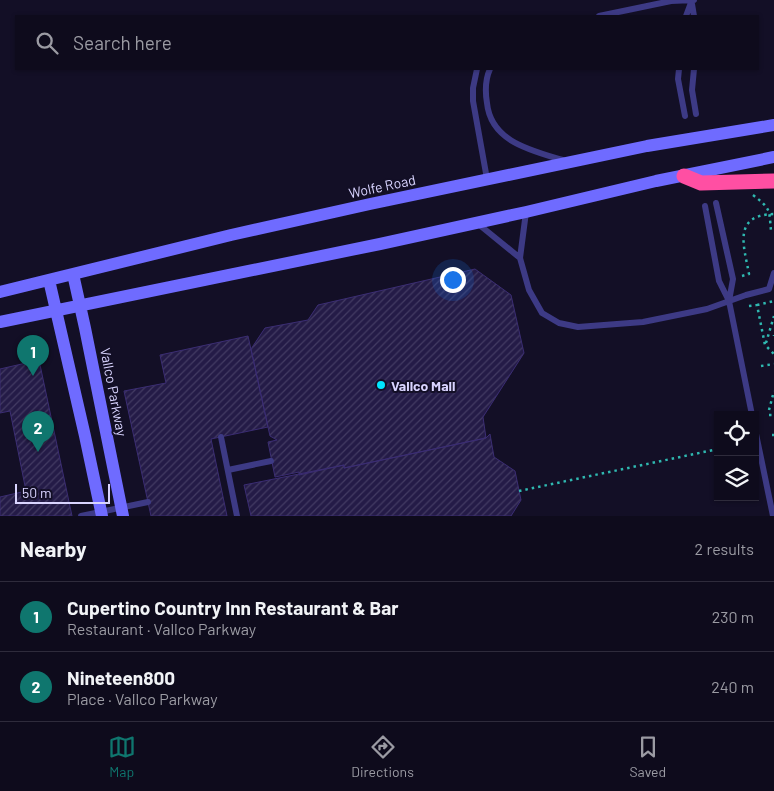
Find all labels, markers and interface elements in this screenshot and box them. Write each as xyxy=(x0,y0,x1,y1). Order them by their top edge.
search box xyxy=(15,15,759,70)
icon: search xyxy=(33,29,61,57)
text: Search here xyxy=(73,31,172,54)
street label: Wolfe Road xyxy=(347,171,417,201)
your location xyxy=(440,267,466,293)
pin: 1 xyxy=(17,335,49,376)
street label: Vallco Parkway xyxy=(97,346,131,438)
place label: Vallco Mall xyxy=(391,377,455,394)
marker: Vallco Mall xyxy=(375,379,387,391)
pin: 2 xyxy=(22,411,54,452)
map controls xyxy=(714,411,759,501)
button: locate xyxy=(714,411,759,456)
button: layers xyxy=(714,456,759,501)
scale bar xyxy=(15,481,110,504)
text: 50 m xyxy=(22,484,51,501)
text: Nearby xyxy=(20,536,86,561)
text: 2 results xyxy=(695,539,754,558)
text: Cupertino Country Inn Restaurant & Bar xyxy=(67,596,398,619)
text: 1 xyxy=(33,607,39,626)
text: 230 m xyxy=(712,607,754,626)
text: Restaurant · Vallco Parkway xyxy=(67,619,256,638)
text: Nineteen800 xyxy=(67,666,175,689)
text: 2 xyxy=(32,677,40,696)
text: 240 m xyxy=(711,677,754,696)
text: Place · Vallco Parkway xyxy=(67,689,218,708)
tab: Map xyxy=(108,733,136,780)
tab: Directions xyxy=(351,733,414,780)
tab: Saved xyxy=(629,733,666,780)

